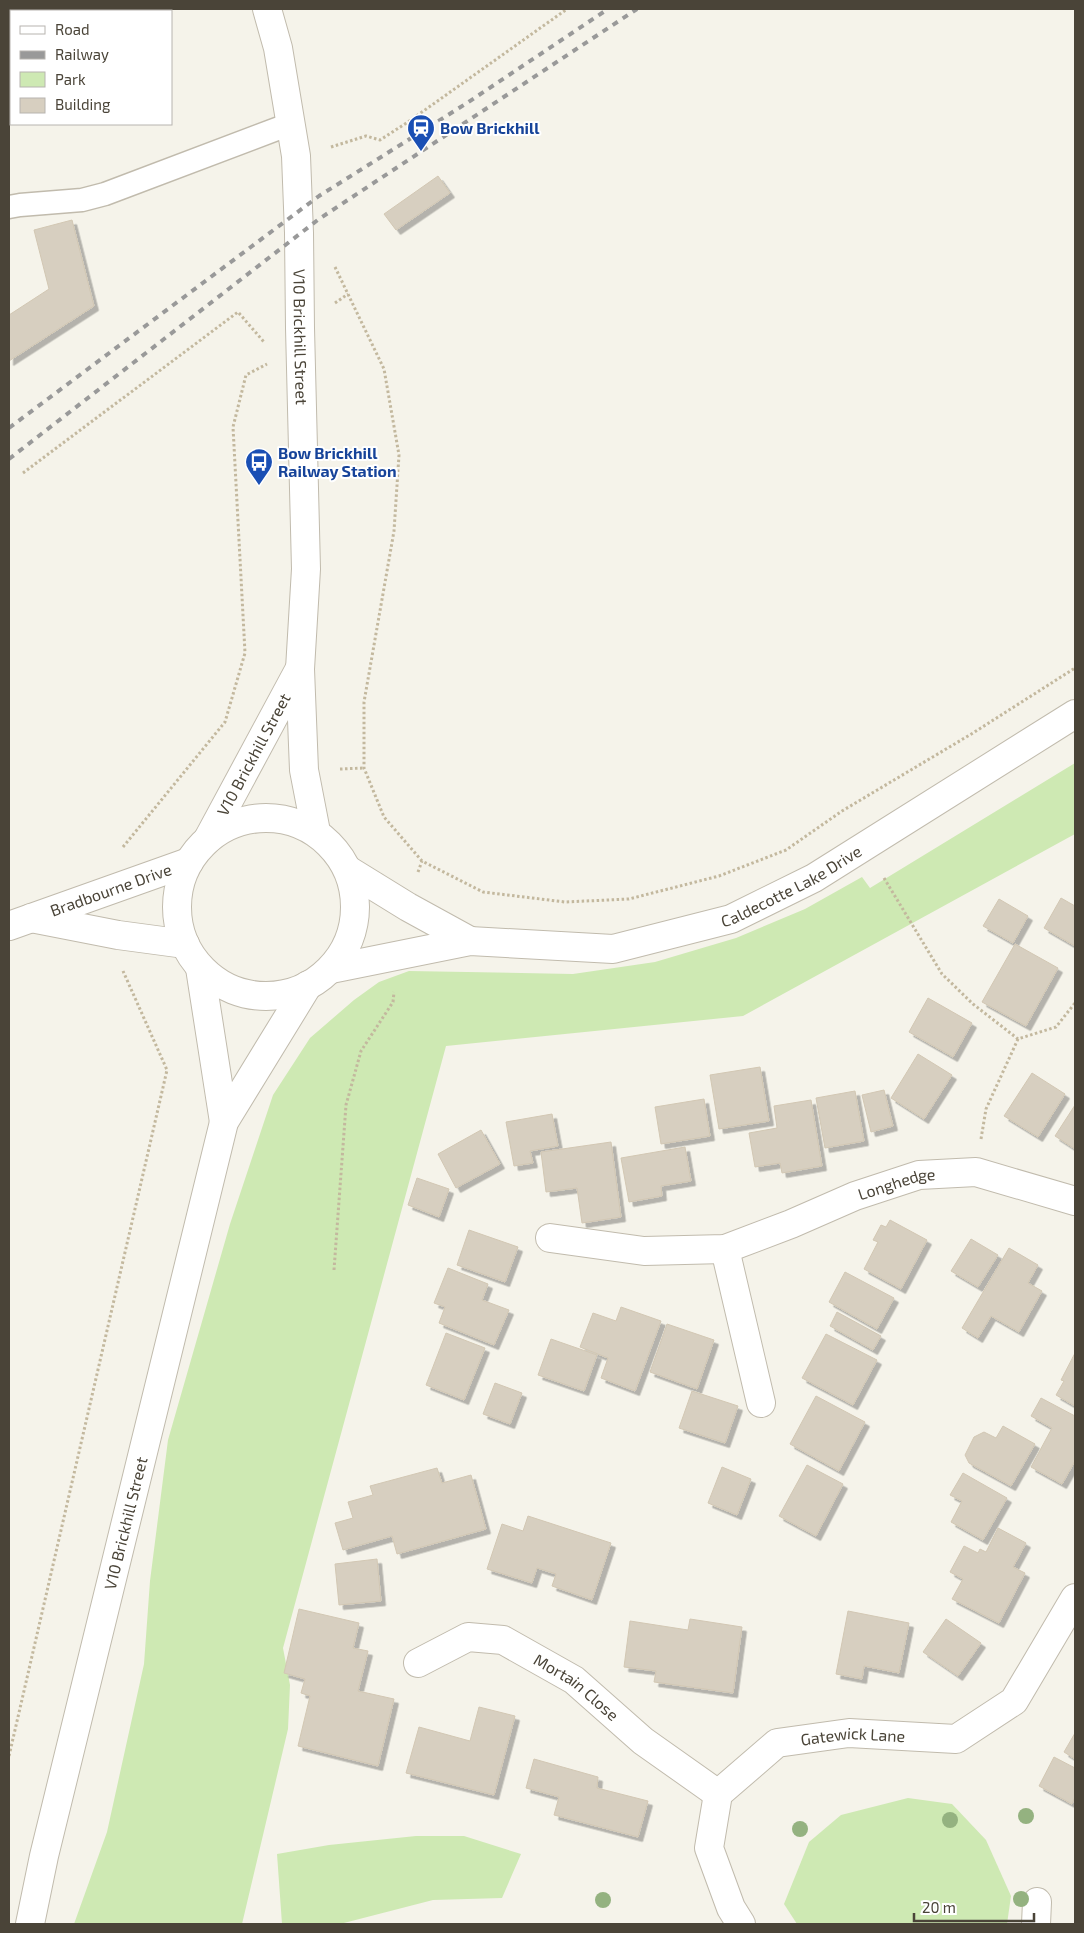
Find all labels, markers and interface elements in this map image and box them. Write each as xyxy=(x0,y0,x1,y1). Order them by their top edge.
legend xyxy=(10,10,172,125)
text: Road xyxy=(55,20,90,38)
text: Railway xyxy=(55,45,109,63)
text: Park xyxy=(55,70,86,88)
text: Building xyxy=(55,95,111,113)
station icon: Bow Brickhill xyxy=(406,113,436,152)
place label: Bow Brickhill xyxy=(440,118,540,137)
street label: V10 Brickhill Street xyxy=(290,269,312,405)
place label: Bow Brickhill Railway Station xyxy=(278,443,397,481)
bus stop icon: Bow Brickhill Railway Station xyxy=(244,447,274,486)
street label: V10 Brickhill Street xyxy=(212,690,294,819)
street label: Caldecotte Lake Drive xyxy=(719,841,865,930)
street label: Bradbourne Drive xyxy=(47,859,174,920)
street label: Longhedge xyxy=(855,1164,936,1203)
street label: V10 Brickhill Street xyxy=(100,1455,151,1592)
street label: Mortain Close xyxy=(531,1649,623,1724)
street label: Gatewick Lane xyxy=(799,1723,906,1749)
scale bar xyxy=(914,1890,1034,1922)
text: 20 m xyxy=(922,1898,956,1916)

